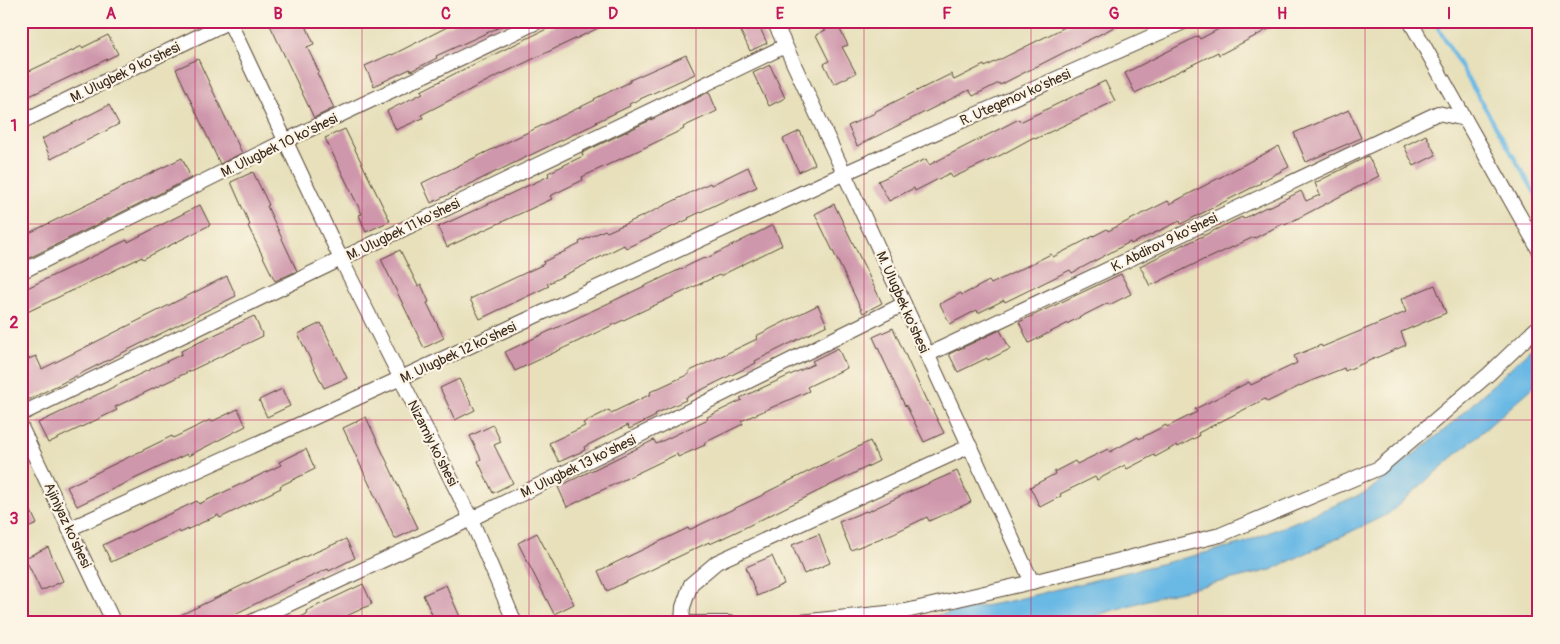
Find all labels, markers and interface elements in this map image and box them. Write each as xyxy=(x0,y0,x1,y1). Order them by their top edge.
text: A xyxy=(106,4,117,24)
text: B xyxy=(273,4,283,24)
text: C xyxy=(441,4,451,24)
text: D xyxy=(608,4,618,24)
text: E xyxy=(776,4,785,24)
text: F xyxy=(942,4,952,24)
text: G xyxy=(1109,4,1120,24)
text: H xyxy=(1277,4,1287,24)
text: I xyxy=(1447,4,1451,24)
street label: M. Ulugbek 9 ko'shesi xyxy=(68,38,183,106)
street label: R. Utegenov ko'shesi xyxy=(957,65,1074,129)
street label: M. Ulugbek 10 ko'shesi xyxy=(218,110,341,181)
text: 1 xyxy=(11,116,17,136)
street label: M. Ulugbek 11 ko'shesi xyxy=(344,194,463,264)
street label: K. Abdirov 9 ko'shesi xyxy=(1108,209,1221,276)
street label: M. Ulugbek ko'shesi xyxy=(872,249,933,356)
text: 2 xyxy=(10,313,19,333)
street label: M. Ulugbek 12 ko'shesi xyxy=(398,318,519,387)
street label: Nizamiy ko'shesi xyxy=(404,397,462,490)
street label: M. Ulugbek 13 ko'shesi xyxy=(518,431,639,502)
street label: Ajiniyaz ko'shesi xyxy=(40,480,95,571)
text: 3 xyxy=(10,509,19,529)

